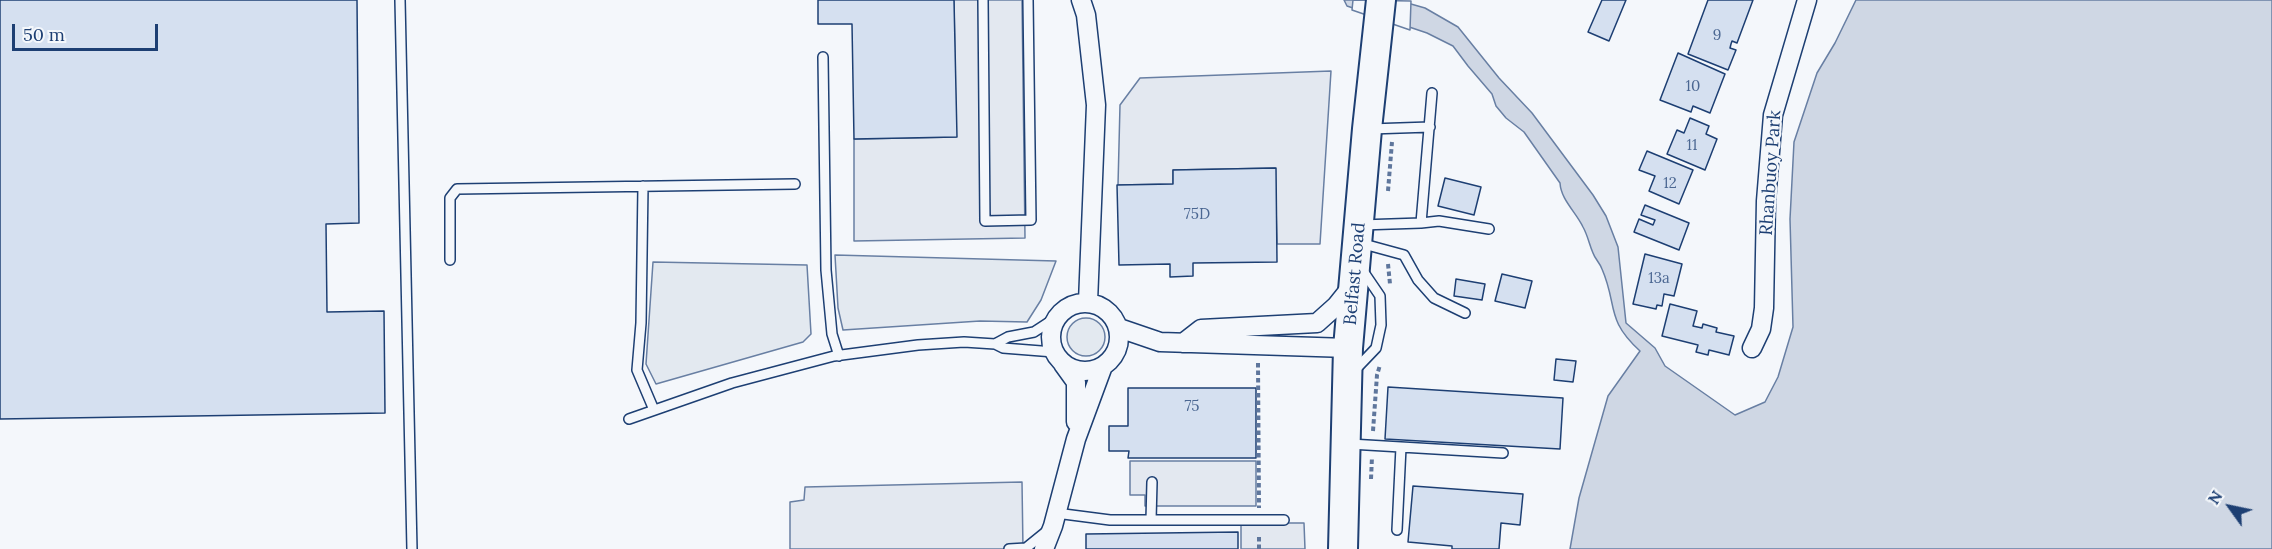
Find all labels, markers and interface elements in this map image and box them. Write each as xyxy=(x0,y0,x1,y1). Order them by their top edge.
scale bar xyxy=(15,12,160,50)
text: 50 m xyxy=(23,23,65,46)
house number: 9 xyxy=(1713,27,1721,45)
house number: 10 xyxy=(1686,78,1700,96)
street label: Rhanbuoy Park xyxy=(1756,110,1786,236)
house number: 11 xyxy=(1687,137,1697,155)
house number: 12 xyxy=(1663,175,1677,193)
house number: 75D xyxy=(1184,206,1210,224)
street label: Belfast Road xyxy=(1340,222,1370,326)
house number: 13a xyxy=(1648,270,1670,288)
house number: 75 xyxy=(1184,398,1200,416)
north arrow xyxy=(2200,477,2260,537)
text: N xyxy=(2203,487,2227,508)

